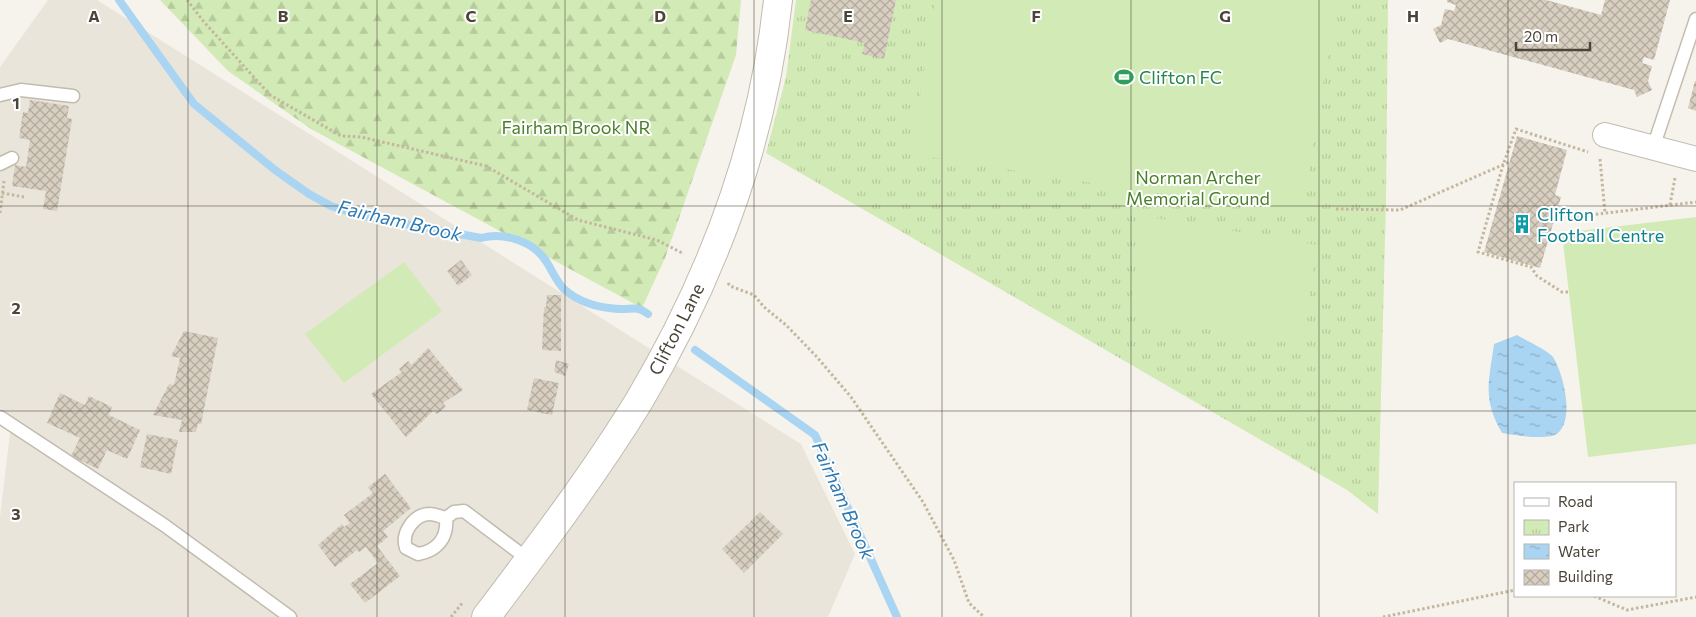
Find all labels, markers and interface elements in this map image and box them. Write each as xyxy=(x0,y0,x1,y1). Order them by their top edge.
text: A xyxy=(88,6,100,25)
text: B xyxy=(278,6,289,25)
text: C xyxy=(466,6,477,25)
text: D xyxy=(654,6,666,25)
text: E xyxy=(843,6,853,25)
text: F xyxy=(1031,6,1041,25)
text: G xyxy=(1219,6,1231,25)
text: H xyxy=(1407,6,1419,25)
scale bar xyxy=(1516,20,1590,52)
text: 20 m xyxy=(1524,27,1558,45)
sports icon: Clifton FC xyxy=(1113,66,1135,88)
place label: Clifton FC xyxy=(1139,66,1222,88)
text: 1 xyxy=(12,93,20,112)
park label: Fairham Brook NR xyxy=(502,116,650,138)
park label: Norman Archer Memorial Ground xyxy=(1126,166,1270,209)
water label: Fairham Brook xyxy=(336,195,465,246)
place label: Clifton Football Centre xyxy=(1537,203,1664,246)
building icon: Clifton Football Centre xyxy=(1511,213,1533,235)
street label: Clifton Lane xyxy=(644,279,708,379)
text: 2 xyxy=(11,298,21,317)
water label: Fairham Brook xyxy=(808,438,881,563)
legend xyxy=(1514,482,1676,597)
text: Road xyxy=(1558,492,1593,510)
text: 3 xyxy=(11,504,21,523)
text: Park xyxy=(1558,517,1589,535)
text: Water xyxy=(1558,542,1600,560)
text: Building xyxy=(1558,567,1613,585)

